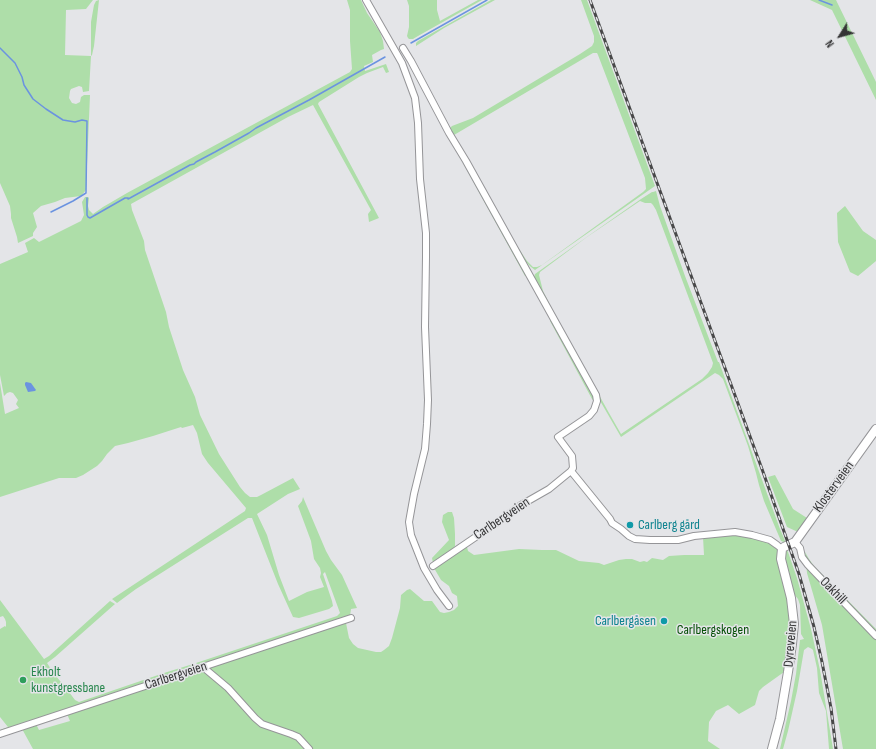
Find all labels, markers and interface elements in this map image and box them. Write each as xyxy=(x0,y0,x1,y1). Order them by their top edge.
north arrow xyxy=(820,16,860,56)
text: N xyxy=(823,37,837,50)
street label: Klosterveien xyxy=(810,458,858,516)
street label: Carlbergveien xyxy=(471,494,533,544)
place label: Carlberg gård xyxy=(638,517,700,533)
marker: Carlberg gård xyxy=(625,520,635,530)
street label: Oakhill xyxy=(816,574,850,608)
place label: Carlbergåsen xyxy=(595,613,656,629)
marker: Carlbergåsen xyxy=(659,616,669,626)
street label: Dyreveien xyxy=(781,620,801,668)
park label: Carlbergskogen xyxy=(677,622,749,638)
street label: Carlbergveien xyxy=(143,658,209,694)
place label: Ekholt kunstgressbane xyxy=(31,664,105,696)
marker: Ekholt kunstgressbane xyxy=(18,675,28,685)

